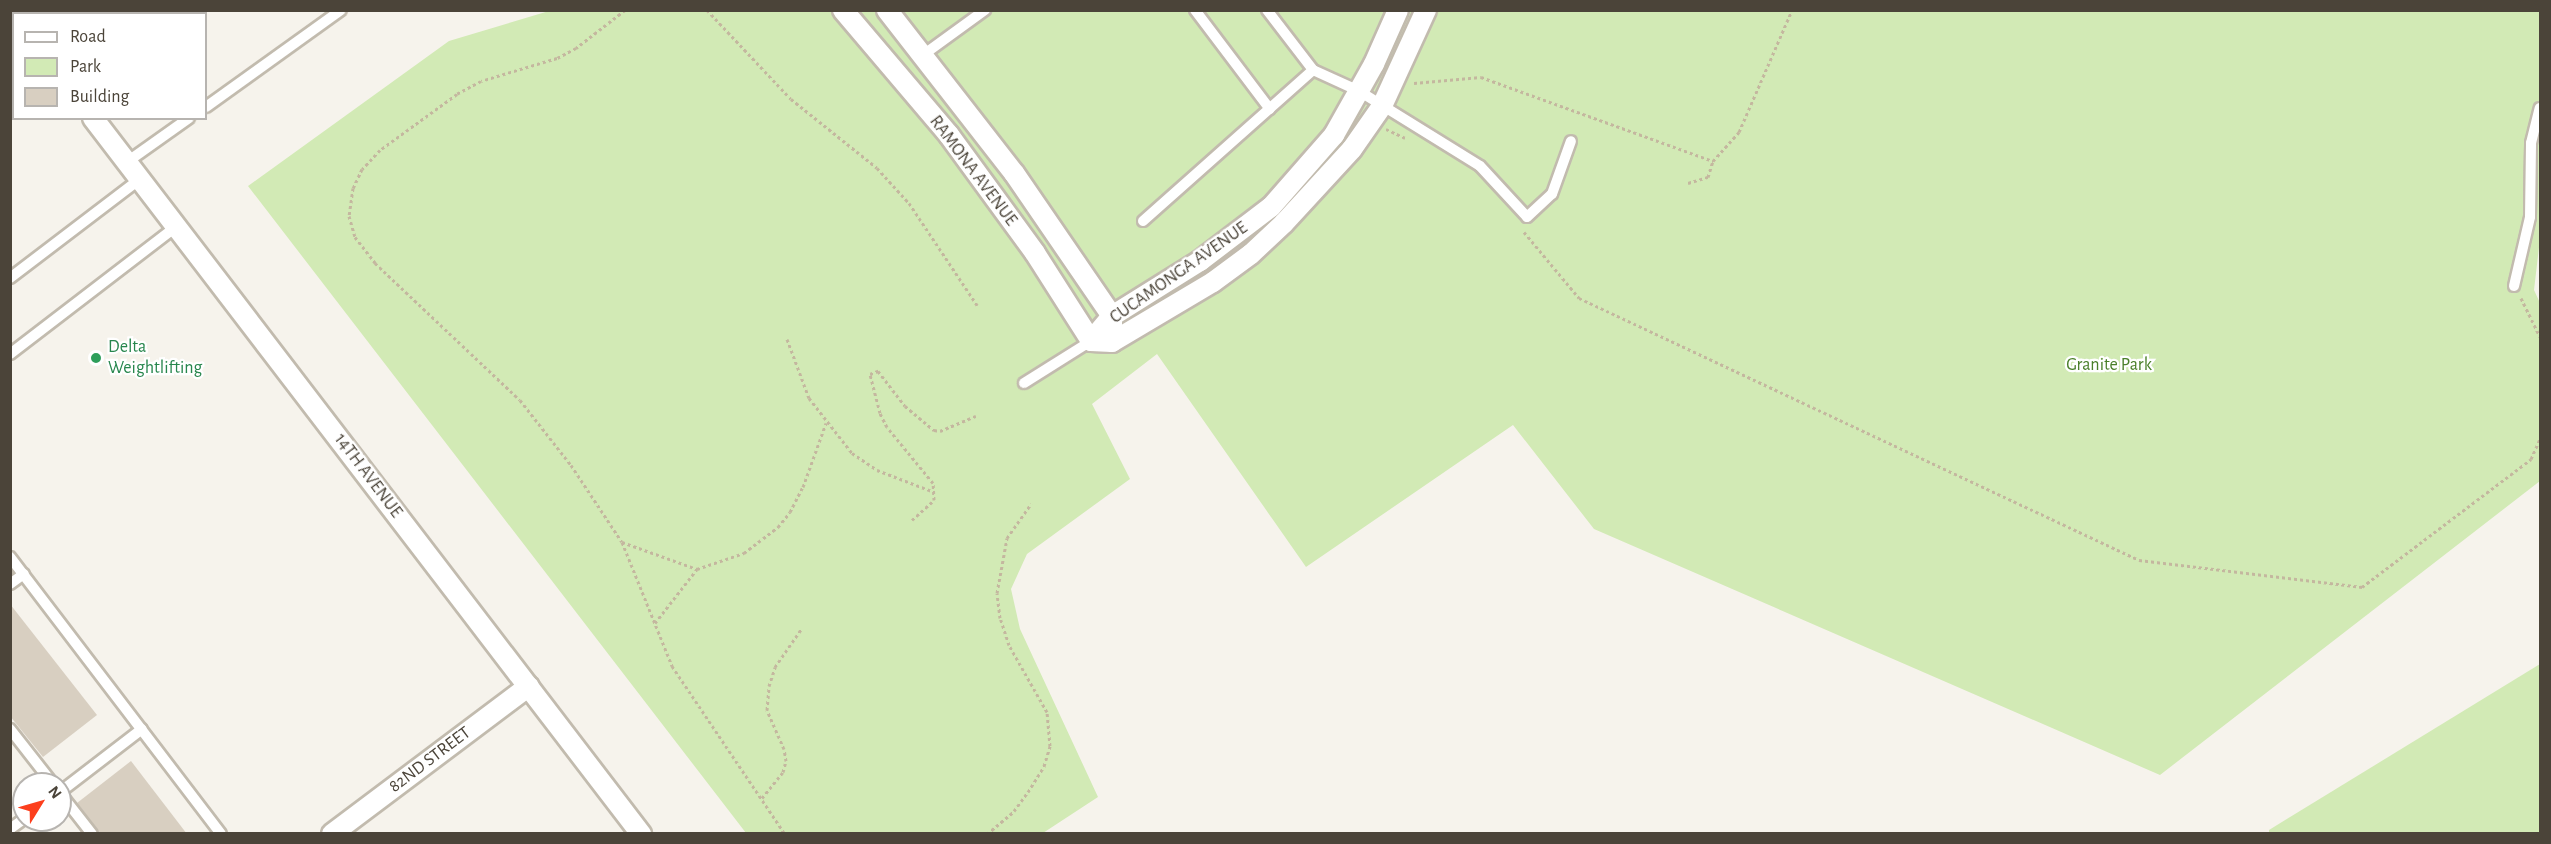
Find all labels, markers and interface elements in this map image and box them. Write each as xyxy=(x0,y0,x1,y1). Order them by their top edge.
legend xyxy=(12,12,207,120)
text: Road xyxy=(70,28,106,46)
text: Park xyxy=(70,58,101,76)
text: Building xyxy=(70,88,129,106)
street label: RAMONA AVENUE xyxy=(924,111,1022,231)
street label: CUCAMONGA AVENUE xyxy=(1106,217,1252,329)
place label: Delta Weightlifting xyxy=(108,337,202,380)
marker: Delta Weightlifting xyxy=(89,351,103,365)
park label: Granite Park xyxy=(2066,354,2152,376)
street label: 14TH AVENUE xyxy=(329,430,407,522)
street label: 82ND STREET xyxy=(385,722,475,798)
north arrow xyxy=(12,772,72,832)
text: N xyxy=(45,783,65,802)

